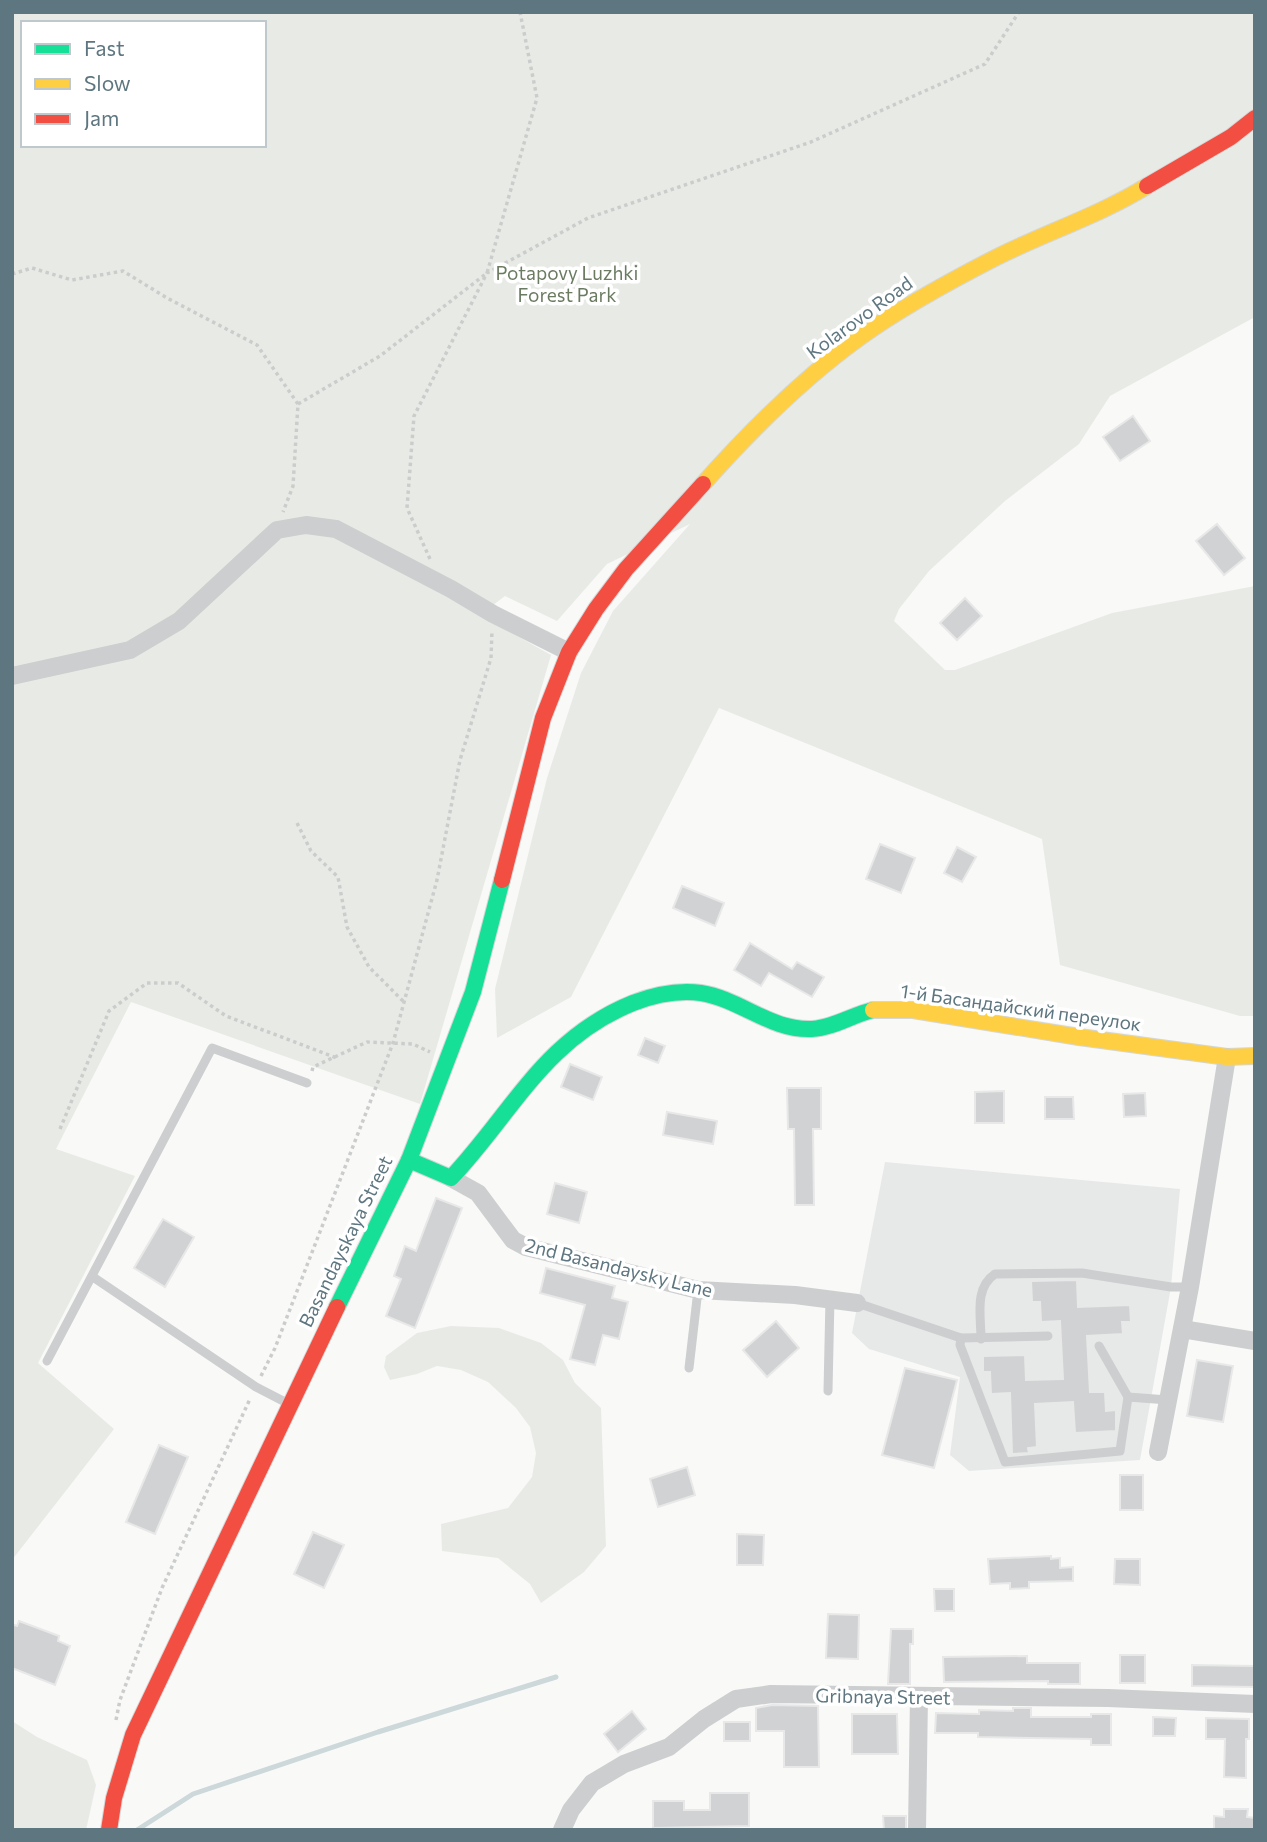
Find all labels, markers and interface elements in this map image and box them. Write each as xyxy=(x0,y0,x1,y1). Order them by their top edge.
legend xyxy=(21,21,266,147)
text: Fast xyxy=(84,35,125,60)
text: Slow xyxy=(84,70,131,95)
text: Jam xyxy=(84,105,119,130)
park label: Potapovy Luzhki Forest Park xyxy=(495,261,639,306)
street label: Kolarovo Road xyxy=(802,271,916,363)
street label: 1-й Басандайский переулок xyxy=(899,979,1143,1035)
street label: Basandayskaya Street xyxy=(294,1151,397,1330)
street label: 2nd Basandaysky Lane xyxy=(523,1233,715,1301)
street label: Gribnaya Street xyxy=(815,1683,951,1709)

